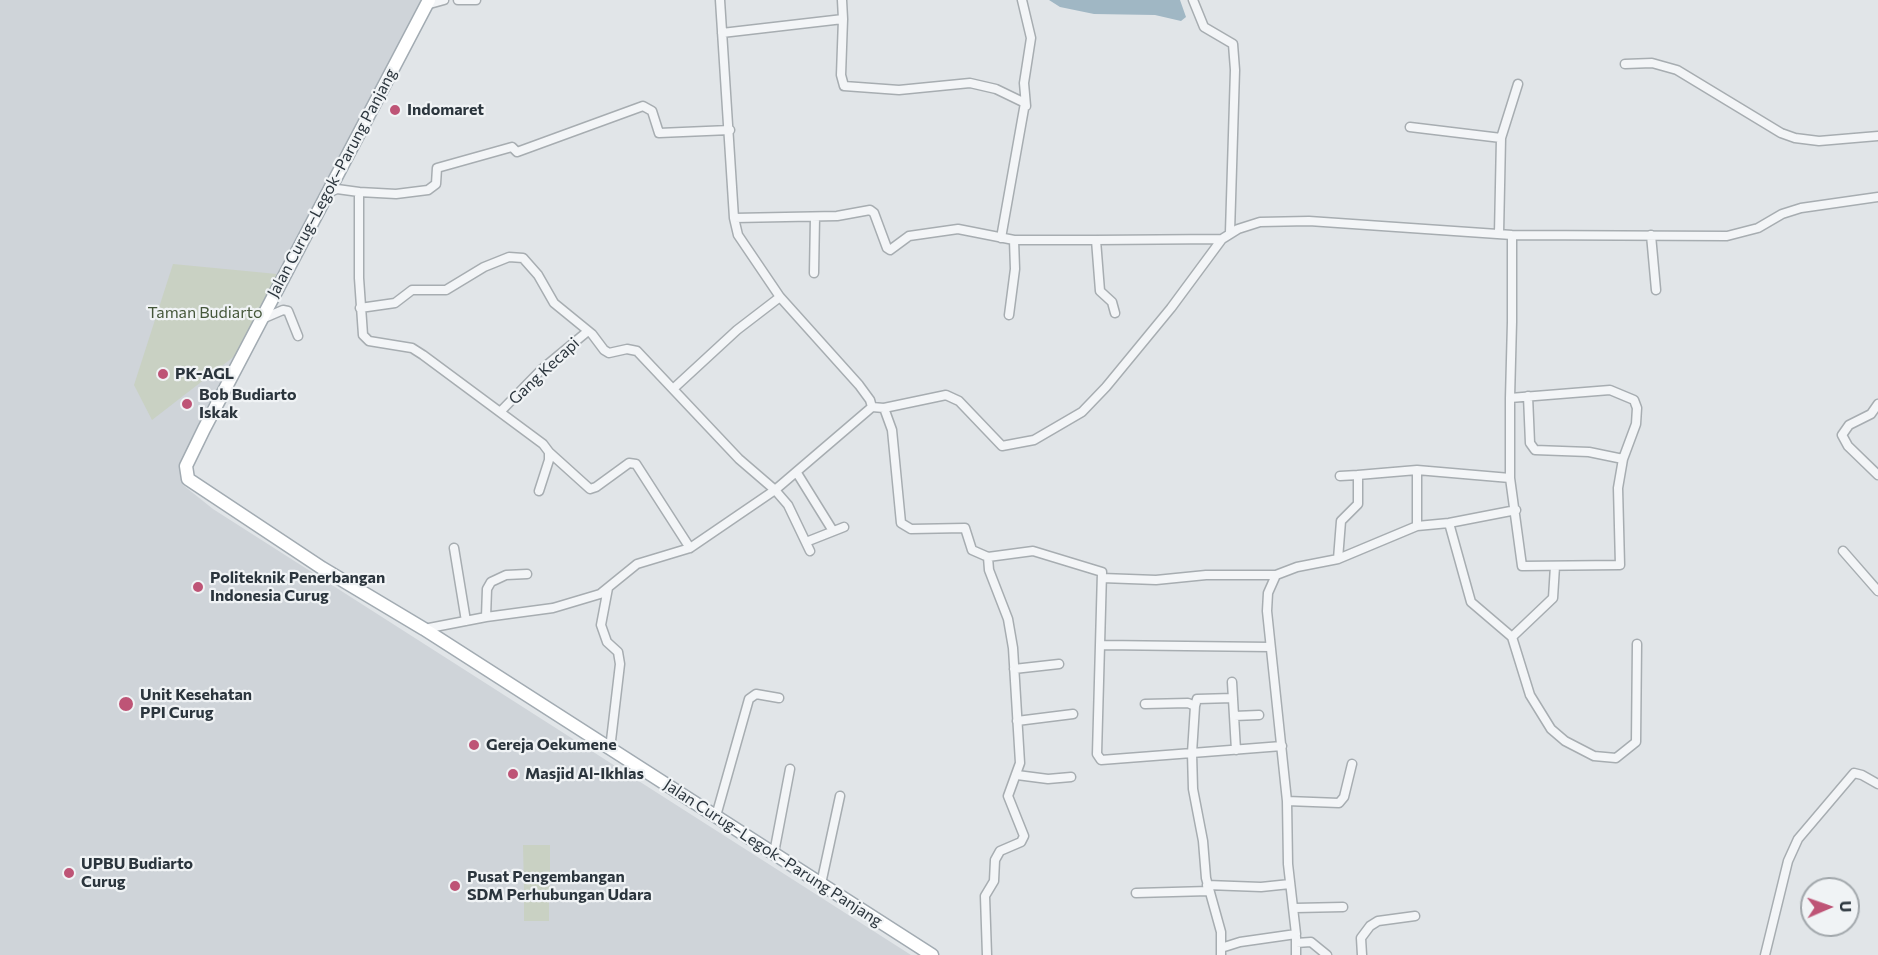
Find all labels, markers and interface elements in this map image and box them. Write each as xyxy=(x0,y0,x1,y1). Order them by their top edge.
street label: Jalan Curug–Legok–Parung Panjang xyxy=(263,65,401,301)
place label: Indomaret xyxy=(407,100,484,120)
marker: Indomaret xyxy=(388,103,402,117)
park label: Taman Budiarto xyxy=(147,303,263,323)
street label: Gang Kecapi xyxy=(505,333,583,409)
place label: PK-AGL xyxy=(175,364,234,384)
marker: PK-AGL xyxy=(156,367,170,381)
place label: Bob Budiarto Iskak xyxy=(199,385,297,423)
marker: Bob Budiarto Iskak xyxy=(180,397,194,411)
place label: Politeknik Penerbangan Indonesia Curug xyxy=(210,568,385,606)
marker: Politeknik Penerbangan Indonesia Curug xyxy=(191,580,205,594)
place label: Unit Kesehatan PPI Curug xyxy=(140,685,252,723)
marker: Unit Kesehatan PPI Curug xyxy=(117,695,135,713)
place label: Gereja Oekumene xyxy=(486,735,617,755)
marker: Gereja Oekumene xyxy=(467,738,481,752)
place label: Masjid Al-Ikhlas xyxy=(525,764,644,784)
marker: Masjid Al-Ikhlas xyxy=(506,767,520,781)
street label: Jalan Curug–Legok–Parung Panjang xyxy=(660,775,886,931)
place label: UPBU Budiarto Curug xyxy=(81,854,193,892)
marker: UPBU Budiarto Curug xyxy=(62,866,76,880)
place label: Pusat Pengembangan SDM Perhubungan Udara xyxy=(467,867,652,905)
north arrow xyxy=(1800,877,1860,937)
marker: Pusat Pengembangan SDM Perhubungan Udara xyxy=(448,879,462,893)
text: U xyxy=(1837,900,1856,913)

